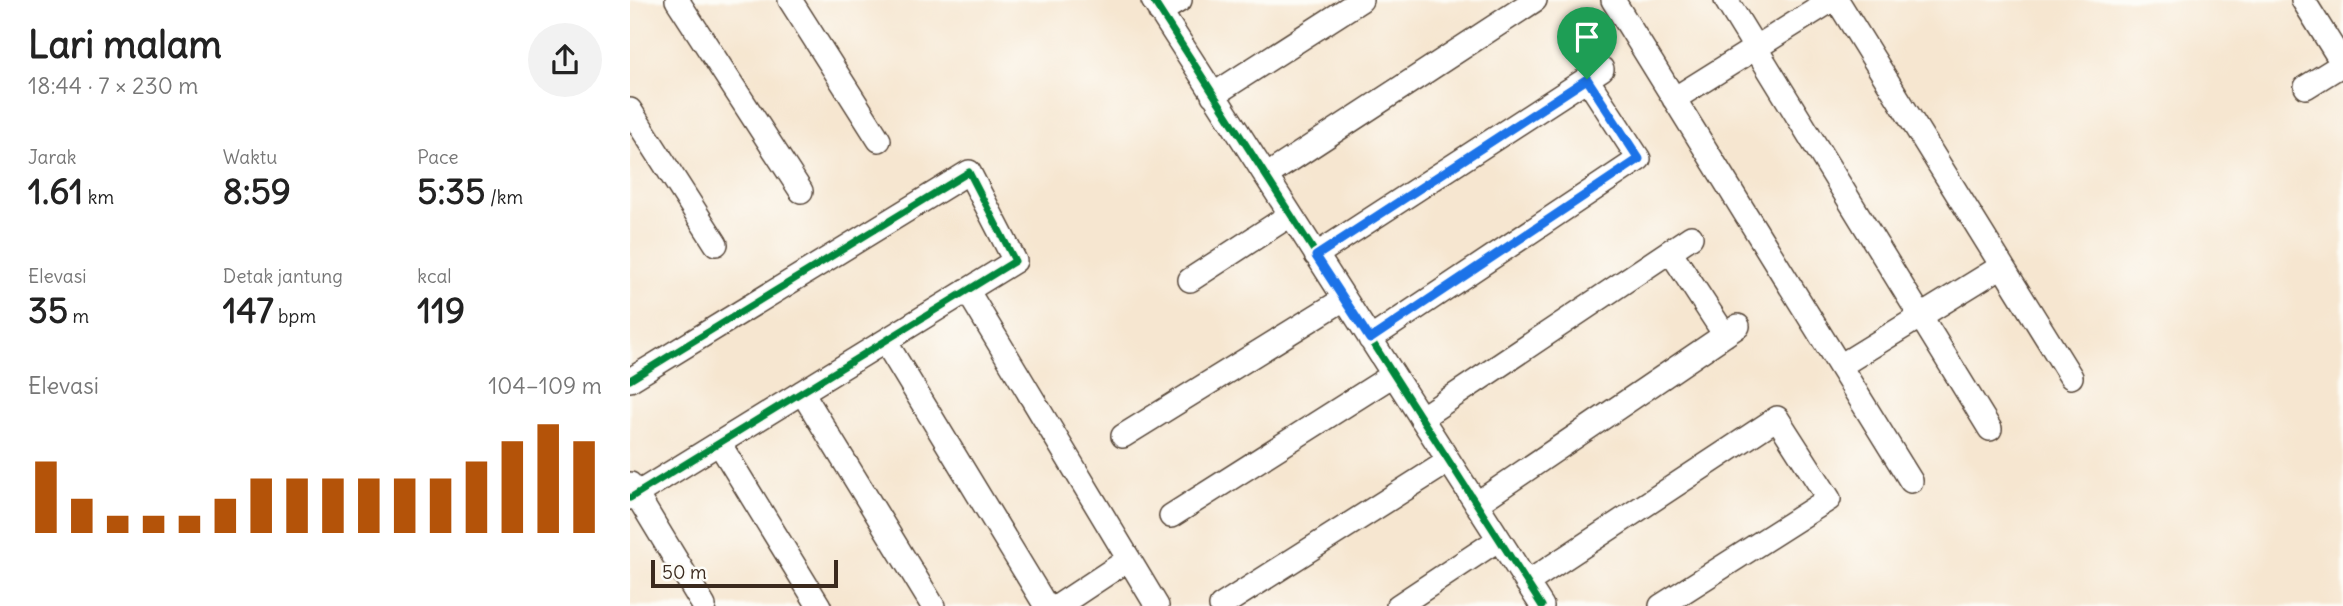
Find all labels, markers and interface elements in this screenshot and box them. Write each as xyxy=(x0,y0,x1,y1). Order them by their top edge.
pin xyxy=(1557,7,1617,79)
icon: arrive xyxy=(1568,18,1606,56)
text: Lari malam xyxy=(28,21,222,68)
button: share xyxy=(528,23,602,97)
text: 18:44 · 7 × 230 m xyxy=(28,71,198,100)
text: Jarak xyxy=(28,145,77,169)
text: Waktu xyxy=(223,145,277,169)
text: Pace xyxy=(417,145,459,169)
text: 1.61 xyxy=(28,169,83,213)
text: 8:59 xyxy=(223,169,291,213)
text: 5:35 xyxy=(417,169,485,213)
text: km xyxy=(83,185,114,209)
text: /km xyxy=(485,185,523,209)
text: Elevasi xyxy=(28,264,87,288)
text: Detak jantung xyxy=(223,264,343,288)
text: kcal xyxy=(417,264,452,288)
text: 35 xyxy=(28,288,68,332)
text: 147 xyxy=(223,288,274,332)
text: 119 xyxy=(417,288,465,332)
text: m xyxy=(68,304,89,328)
text: bpm xyxy=(274,304,316,328)
text: Elevasi xyxy=(28,371,99,400)
text: 104–109 m xyxy=(488,371,602,400)
scale bar xyxy=(651,557,838,589)
text: 50 m xyxy=(662,560,707,584)

